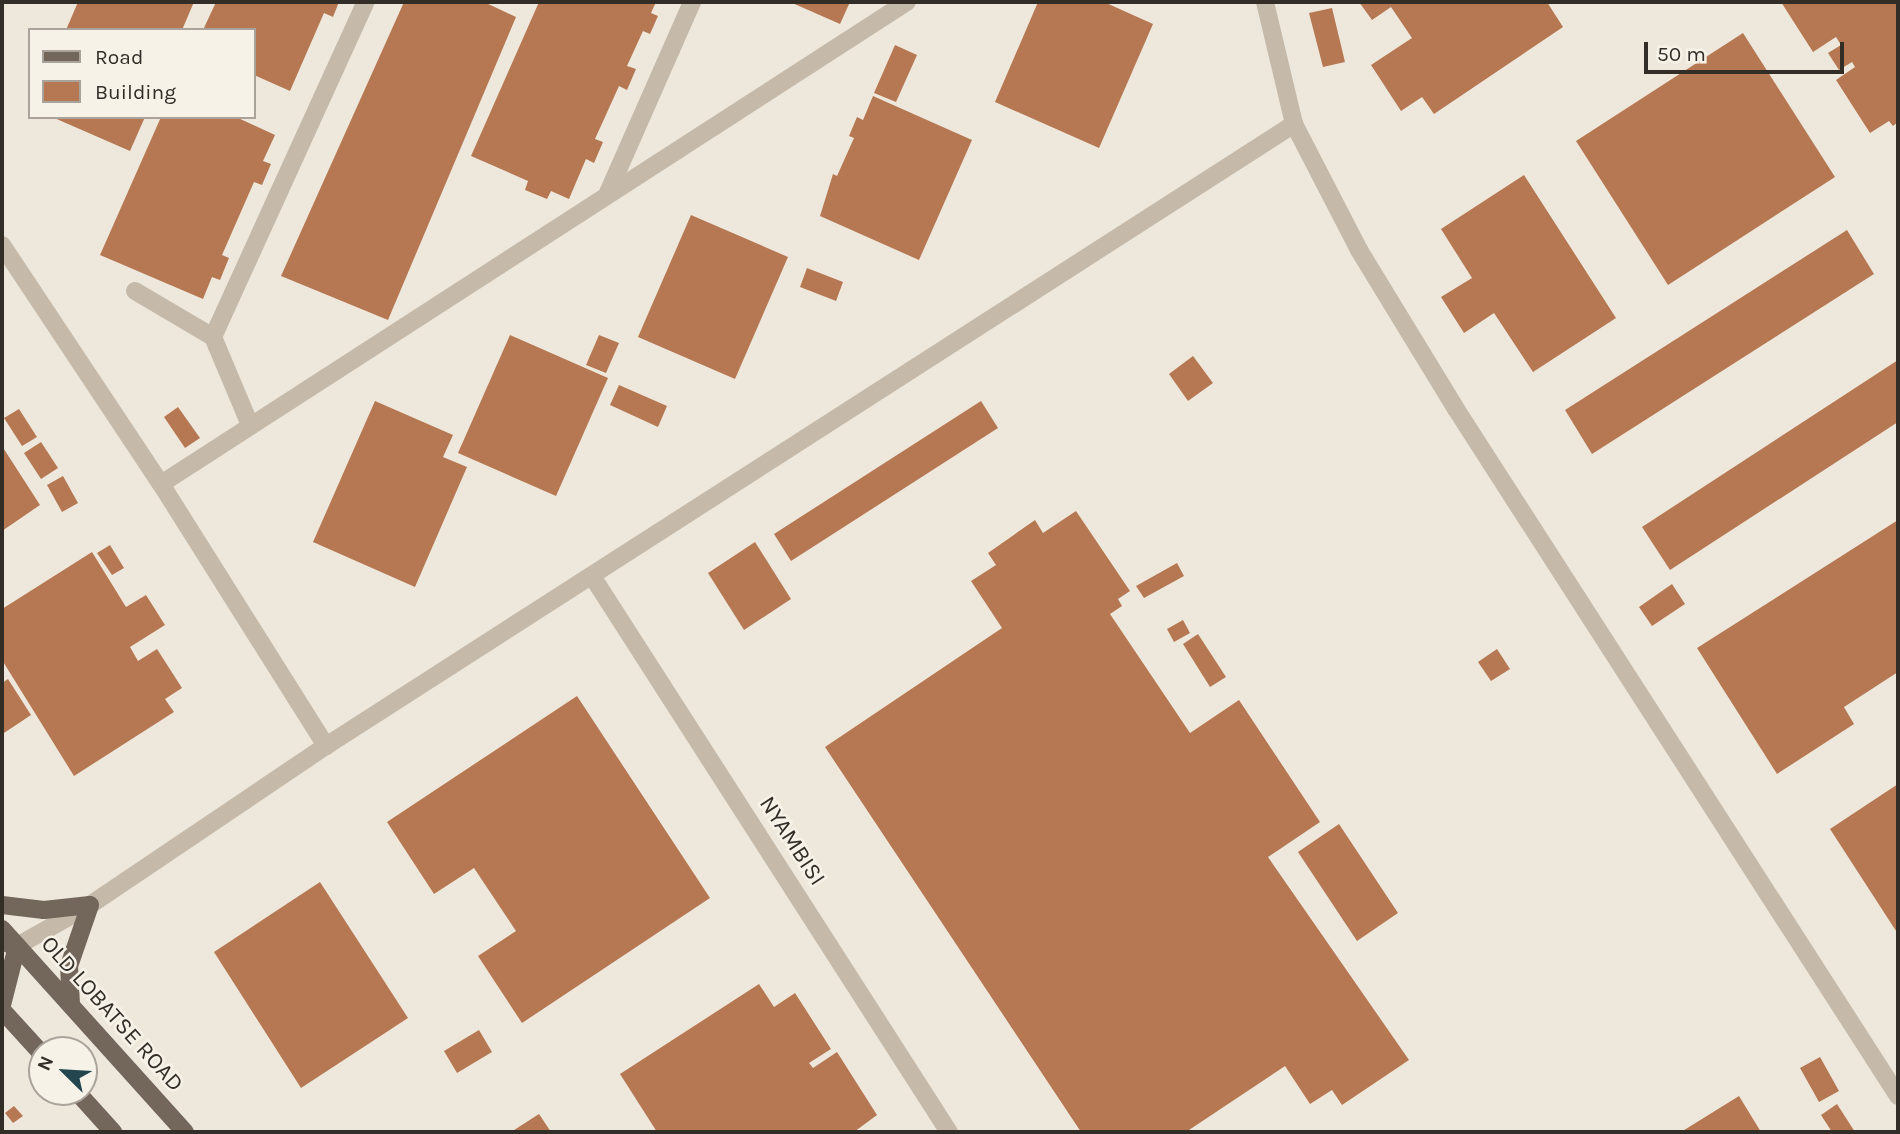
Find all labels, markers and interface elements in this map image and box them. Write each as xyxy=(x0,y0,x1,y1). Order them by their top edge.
legend xyxy=(28,28,256,119)
scale bar xyxy=(1648,28,1848,72)
text: 50 m xyxy=(1657,42,1706,66)
text: Road xyxy=(95,45,143,69)
text: Building xyxy=(95,80,176,104)
street label: NYAMBISI xyxy=(753,791,831,891)
street label: OLD LOBATSE ROAD xyxy=(35,931,189,1097)
north arrow xyxy=(28,1036,98,1106)
text: N xyxy=(33,1053,58,1074)

